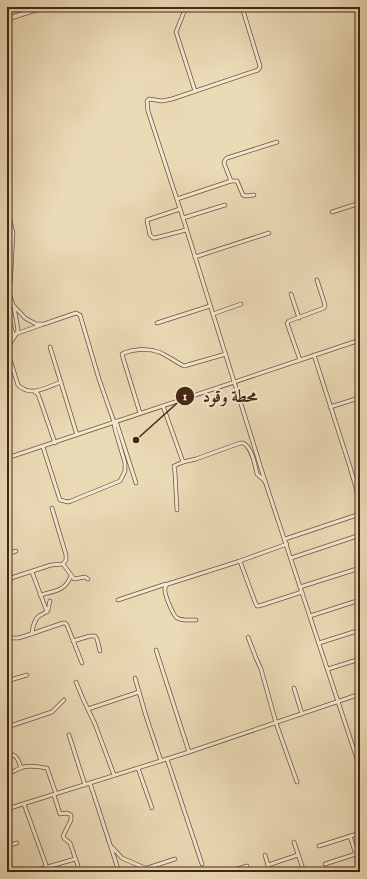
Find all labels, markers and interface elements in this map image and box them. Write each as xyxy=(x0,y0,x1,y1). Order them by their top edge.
callout: محطة وقود xyxy=(175,381,266,410)
text: محطة وقود xyxy=(202,386,258,408)
text: 1 xyxy=(183,389,188,404)

